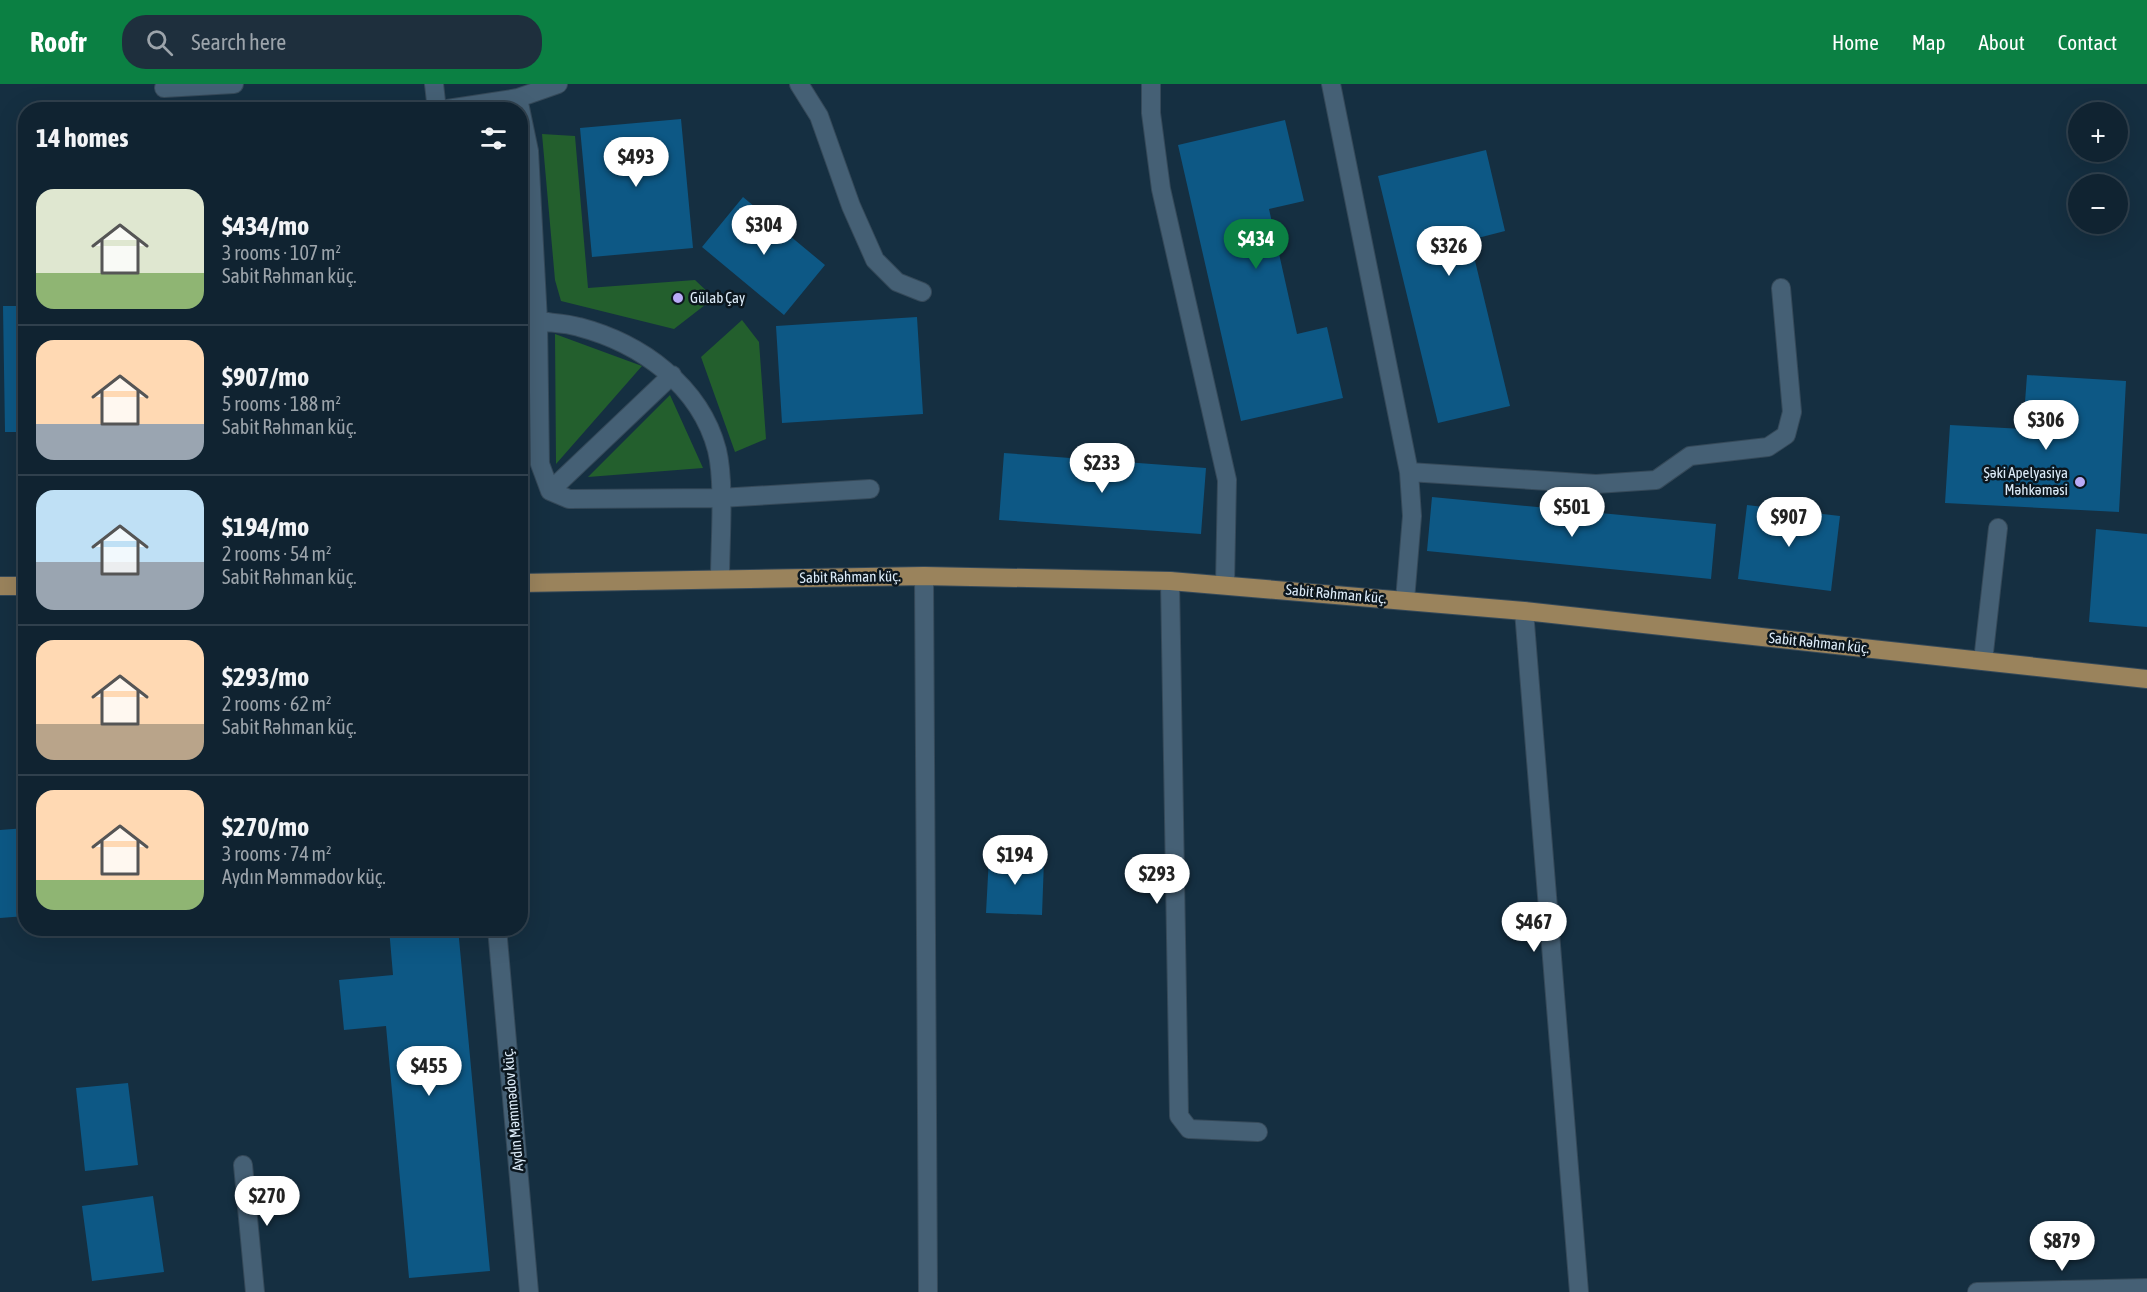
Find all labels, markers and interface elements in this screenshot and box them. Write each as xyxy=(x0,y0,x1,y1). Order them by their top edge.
search box xyxy=(122,15,542,69)
text: Roofr xyxy=(30,26,86,58)
icon: search xyxy=(143,26,176,59)
text: Search here xyxy=(191,29,286,55)
text: Home xyxy=(1832,30,1879,54)
text: Map xyxy=(1912,30,1946,54)
text: About xyxy=(1979,30,2025,54)
text: Contact xyxy=(2058,30,2117,54)
map controls xyxy=(2068,102,2128,234)
button: + xyxy=(2068,102,2128,162)
icon: filters xyxy=(477,122,510,155)
text: 14 homes xyxy=(36,123,129,153)
pin: $493 xyxy=(600,137,672,188)
text: $493 xyxy=(618,145,654,168)
button: − xyxy=(2068,174,2128,234)
pin: $304 xyxy=(728,205,800,256)
text: $434/mo xyxy=(222,211,309,241)
icon: home xyxy=(84,213,156,285)
text: $304 xyxy=(746,213,782,236)
pin: $434 xyxy=(1220,219,1292,270)
pin: $326 xyxy=(1413,226,1485,277)
text: $434 xyxy=(1238,227,1274,250)
text: $326 xyxy=(1431,234,1467,257)
text: 3 rooms · 107 m² xyxy=(222,241,341,264)
text: Sabit Rəhman küç. xyxy=(222,264,357,287)
place label: Gülab Çay xyxy=(690,289,745,306)
marker: Gülab Çay xyxy=(671,291,685,305)
text: $907/mo xyxy=(222,362,309,392)
icon: home xyxy=(84,364,156,436)
text: 5 rooms · 188 m² xyxy=(222,392,341,415)
pin: $306 xyxy=(2010,400,2082,451)
text: $306 xyxy=(2028,408,2064,431)
text: Sabit Rəhman küç. xyxy=(222,415,357,438)
pin: $233 xyxy=(1066,443,1138,494)
text: $233 xyxy=(1084,451,1120,474)
place label: Şəki Apelyasiya Məhkəməsi xyxy=(1983,464,2068,498)
marker: Şəki Apelyasiya Məhkəməsi xyxy=(2073,475,2087,489)
pin: $501 xyxy=(1536,487,1608,538)
text: $501 xyxy=(1554,495,1590,518)
pin: $907 xyxy=(1753,497,1825,548)
text: $907 xyxy=(1771,505,1807,528)
text: $194/mo xyxy=(222,512,309,542)
icon: home xyxy=(84,514,156,586)
text: 2 rooms · 54 m² xyxy=(222,542,332,565)
text: Sabit Rəhman küç. xyxy=(222,565,357,588)
street label: Sabit Rəhman küç. xyxy=(799,567,901,586)
street label: Sabit Rəhman küç. xyxy=(1285,581,1387,606)
street label: Sabit Rəhman küç. xyxy=(1768,629,1870,656)
text: $293/mo xyxy=(222,662,309,692)
icon: home xyxy=(84,664,156,736)
text: 2 rooms · 62 m² xyxy=(222,692,332,715)
text: Sabit Rəhman küç. xyxy=(222,715,357,738)
text: $270/mo xyxy=(222,812,309,842)
icon: home xyxy=(84,814,156,886)
pin: $194 xyxy=(979,835,1051,886)
text: 3 rooms · 74 m² xyxy=(222,842,332,865)
text: $194 xyxy=(997,843,1033,866)
pin: $293 xyxy=(1121,854,1193,905)
text: $293 xyxy=(1139,862,1175,885)
text: Aydın Məmmədov küç. xyxy=(222,865,386,888)
pin: $467 xyxy=(1498,902,1570,953)
text: $467 xyxy=(1516,910,1552,933)
pin: $455 xyxy=(393,1046,465,1097)
street label: Aydın Məmmədov küç. xyxy=(499,1048,526,1172)
text: $455 xyxy=(411,1054,447,1077)
pin: $270 xyxy=(231,1176,303,1227)
text: $270 xyxy=(249,1184,285,1207)
pin: $879 xyxy=(2026,1221,2098,1272)
text: $879 xyxy=(2044,1229,2080,1252)

